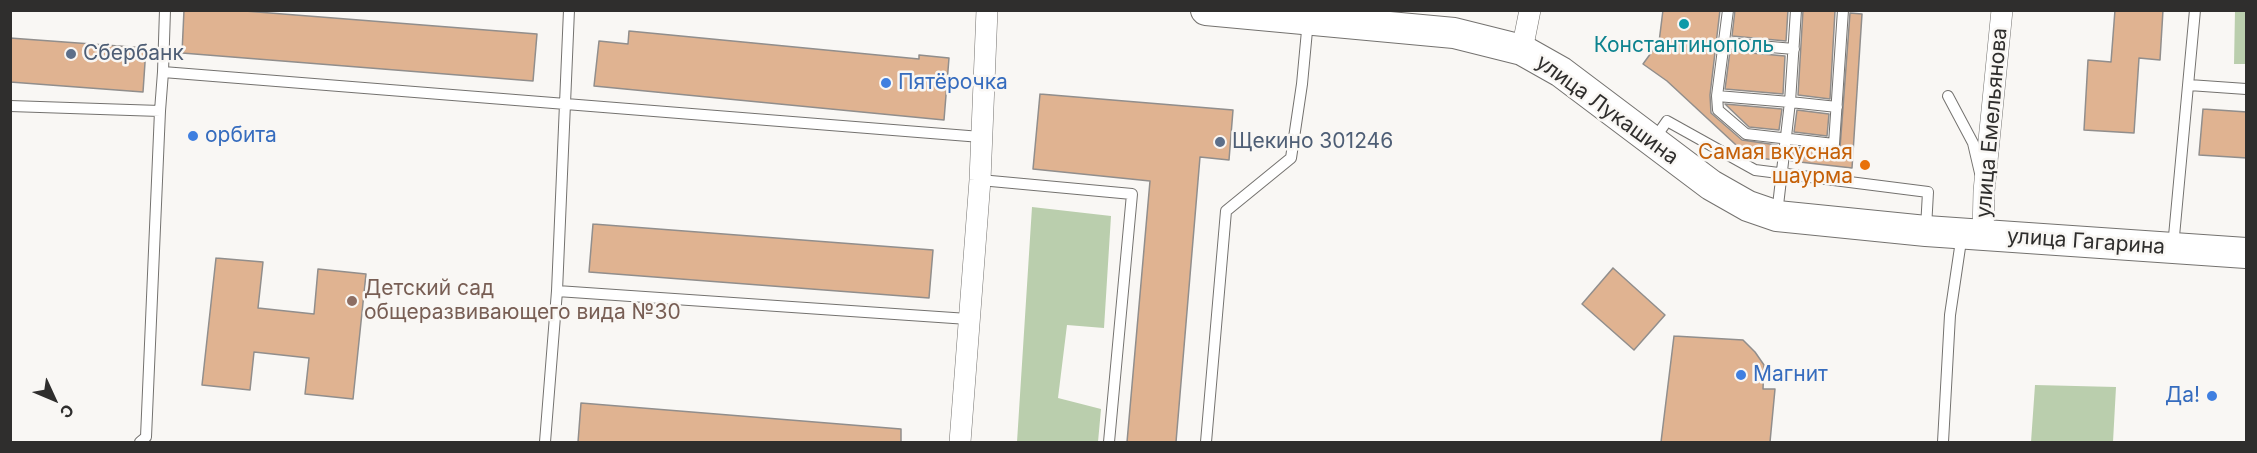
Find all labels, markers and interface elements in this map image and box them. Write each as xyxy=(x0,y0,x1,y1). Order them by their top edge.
marker: Константинополь xyxy=(1677,17,1691,31)
street label: улица Емельянова xyxy=(1971,27,2013,219)
place label: Константинополь xyxy=(1594,33,1774,59)
place label: Сбербанк xyxy=(83,41,184,67)
marker: Сбербанк xyxy=(64,47,78,61)
street label: улица Лукашина xyxy=(1531,50,1683,170)
place label: Пятёрочка xyxy=(898,70,1008,96)
marker: Пятёрочка xyxy=(879,76,893,90)
place label: орбита xyxy=(205,123,277,149)
marker: орбита xyxy=(186,129,200,143)
place label: Щекино 301246 xyxy=(1232,129,1393,155)
marker: Щекино 301246 xyxy=(1213,135,1227,149)
place label: Самая вкусная шаурма xyxy=(1698,140,1853,190)
marker: Самая вкусная шаурма xyxy=(1858,158,1872,172)
street label: улица Гагарина xyxy=(2006,224,2166,260)
place label: Детский сад общеразвивающего вида №30 xyxy=(364,276,681,326)
marker: Детский сад общеразвивающего вида №30 xyxy=(345,294,359,308)
place label: Магнит xyxy=(1753,362,1828,388)
marker: Магнит xyxy=(1734,368,1748,382)
north arrow xyxy=(24,369,84,429)
place label: Да! xyxy=(2165,383,2200,409)
marker: Да! xyxy=(2205,389,2219,403)
text: С xyxy=(56,400,78,423)

